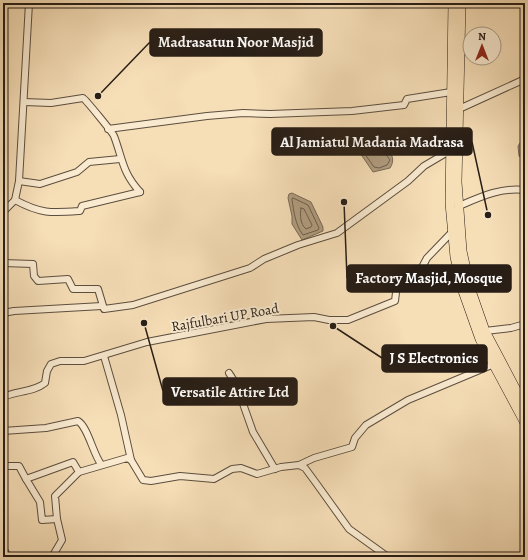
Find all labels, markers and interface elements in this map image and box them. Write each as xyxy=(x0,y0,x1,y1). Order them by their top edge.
north arrow xyxy=(462,26,502,66)
callout: Madrasatun Noor Masjid xyxy=(150,29,322,56)
text: N xyxy=(478,29,486,44)
text: Madrasatun Noor Masjid xyxy=(158,32,315,52)
callout: Al Jamiatul Madania Madrasa xyxy=(272,128,472,155)
text: Al Jamiatul Madania Madrasa xyxy=(279,132,465,152)
callout: Factory Masjid, Mosque xyxy=(347,265,511,292)
text: Factory Masjid, Mosque xyxy=(355,268,503,288)
street label: Rajfulbari UP Road xyxy=(170,299,281,336)
callout: J S Electronics xyxy=(382,345,487,372)
text: J S Electronics xyxy=(390,348,478,368)
callout: Versatile Attire Ltd xyxy=(163,378,297,405)
text: Versatile Attire Ltd xyxy=(170,382,290,402)

